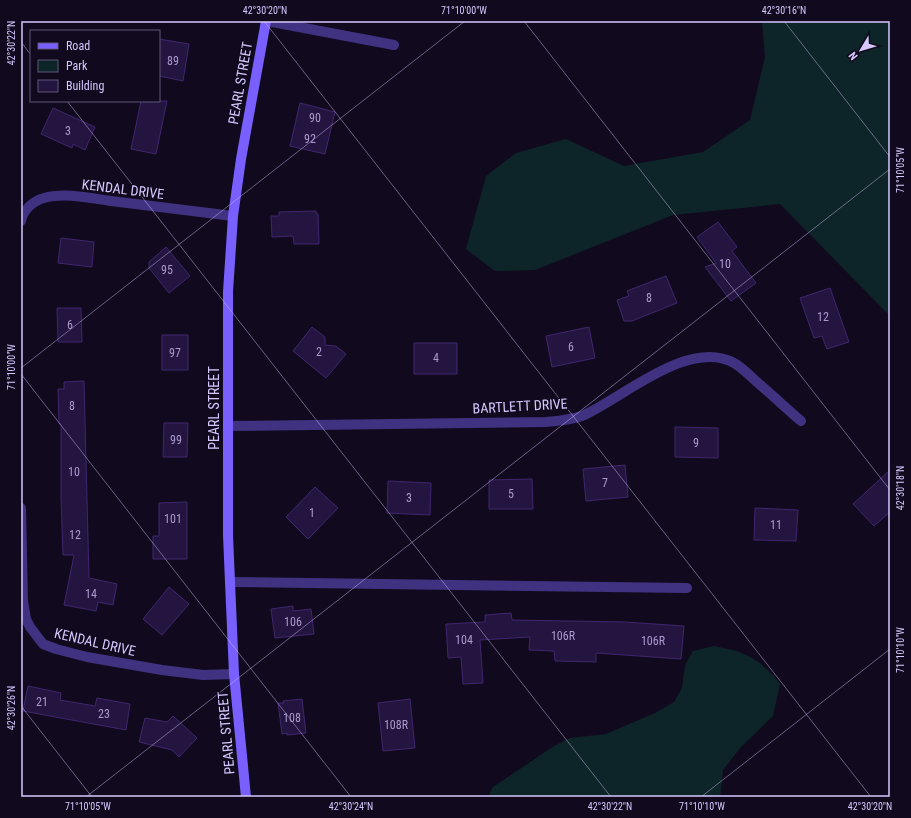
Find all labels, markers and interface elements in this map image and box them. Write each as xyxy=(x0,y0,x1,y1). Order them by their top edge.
text: 42°30'20"N xyxy=(243,5,287,16)
text: 71°10'00"W xyxy=(441,5,487,16)
text: 42°30'16"N xyxy=(762,5,806,16)
text: 42°30'22"N xyxy=(6,21,17,65)
legend xyxy=(30,30,160,102)
north arrow xyxy=(841,30,881,70)
text: Road xyxy=(66,39,90,53)
street label: PEARL STREET xyxy=(225,41,255,125)
text: N xyxy=(846,49,861,63)
house number: 89 xyxy=(167,54,179,68)
text: Park xyxy=(66,59,88,73)
text: Building xyxy=(66,79,104,93)
house number: 90 xyxy=(309,111,321,125)
house number: 3 xyxy=(65,124,71,138)
house number: 92 xyxy=(304,132,316,146)
text: 71°10'05"W xyxy=(895,147,906,193)
street label: KENDAL DRIVE xyxy=(81,176,165,202)
house number: 10 xyxy=(719,257,731,271)
house number: 95 xyxy=(161,263,173,277)
house number: 8 xyxy=(646,291,652,305)
house number: 12 xyxy=(817,310,829,324)
house number: 6 xyxy=(67,318,73,332)
house number: 6 xyxy=(568,340,574,354)
text: 71°10'00"W xyxy=(6,344,17,390)
house number: 2 xyxy=(316,345,322,359)
house number: 97 xyxy=(169,346,181,360)
house number: 4 xyxy=(433,351,439,365)
street label: PEARL STREET xyxy=(206,366,222,450)
street label: BARTLETT DRIVE xyxy=(472,396,568,416)
house number: 8 xyxy=(69,399,75,413)
house number: 99 xyxy=(170,433,182,447)
house number: 9 xyxy=(693,436,699,450)
house number: 10 xyxy=(68,465,80,479)
text: 42°30'18"N xyxy=(895,466,906,510)
house number: 7 xyxy=(602,476,608,490)
house number: 5 xyxy=(508,487,514,501)
house number: 3 xyxy=(406,491,412,505)
house number: 1 xyxy=(309,506,315,520)
house number: 101 xyxy=(164,512,182,526)
house number: 11 xyxy=(770,518,782,532)
house number: 12 xyxy=(69,528,81,542)
house number: 14 xyxy=(85,587,97,601)
house number: 106 xyxy=(284,615,302,629)
street label: KENDAL DRIVE xyxy=(53,625,137,659)
text: 71°10'10"W xyxy=(895,627,906,673)
house number: 106R xyxy=(551,629,576,643)
house number: 104 xyxy=(455,633,473,647)
house number: 106R xyxy=(641,634,666,648)
text: 42°30'26"N xyxy=(6,686,17,730)
street label: PEARL STREET xyxy=(214,691,238,775)
house number: 21 xyxy=(36,695,48,709)
house number: 23 xyxy=(98,707,110,721)
house number: 108 xyxy=(283,711,301,725)
house number: 108R xyxy=(384,718,409,732)
text: 71°10'05"W xyxy=(65,801,111,812)
text: 42°30'24"N xyxy=(329,801,373,812)
text: 42°30'22"N xyxy=(588,801,632,812)
text: 71°10'10"W xyxy=(679,801,725,812)
text: 42°30'20"N xyxy=(848,801,892,812)

